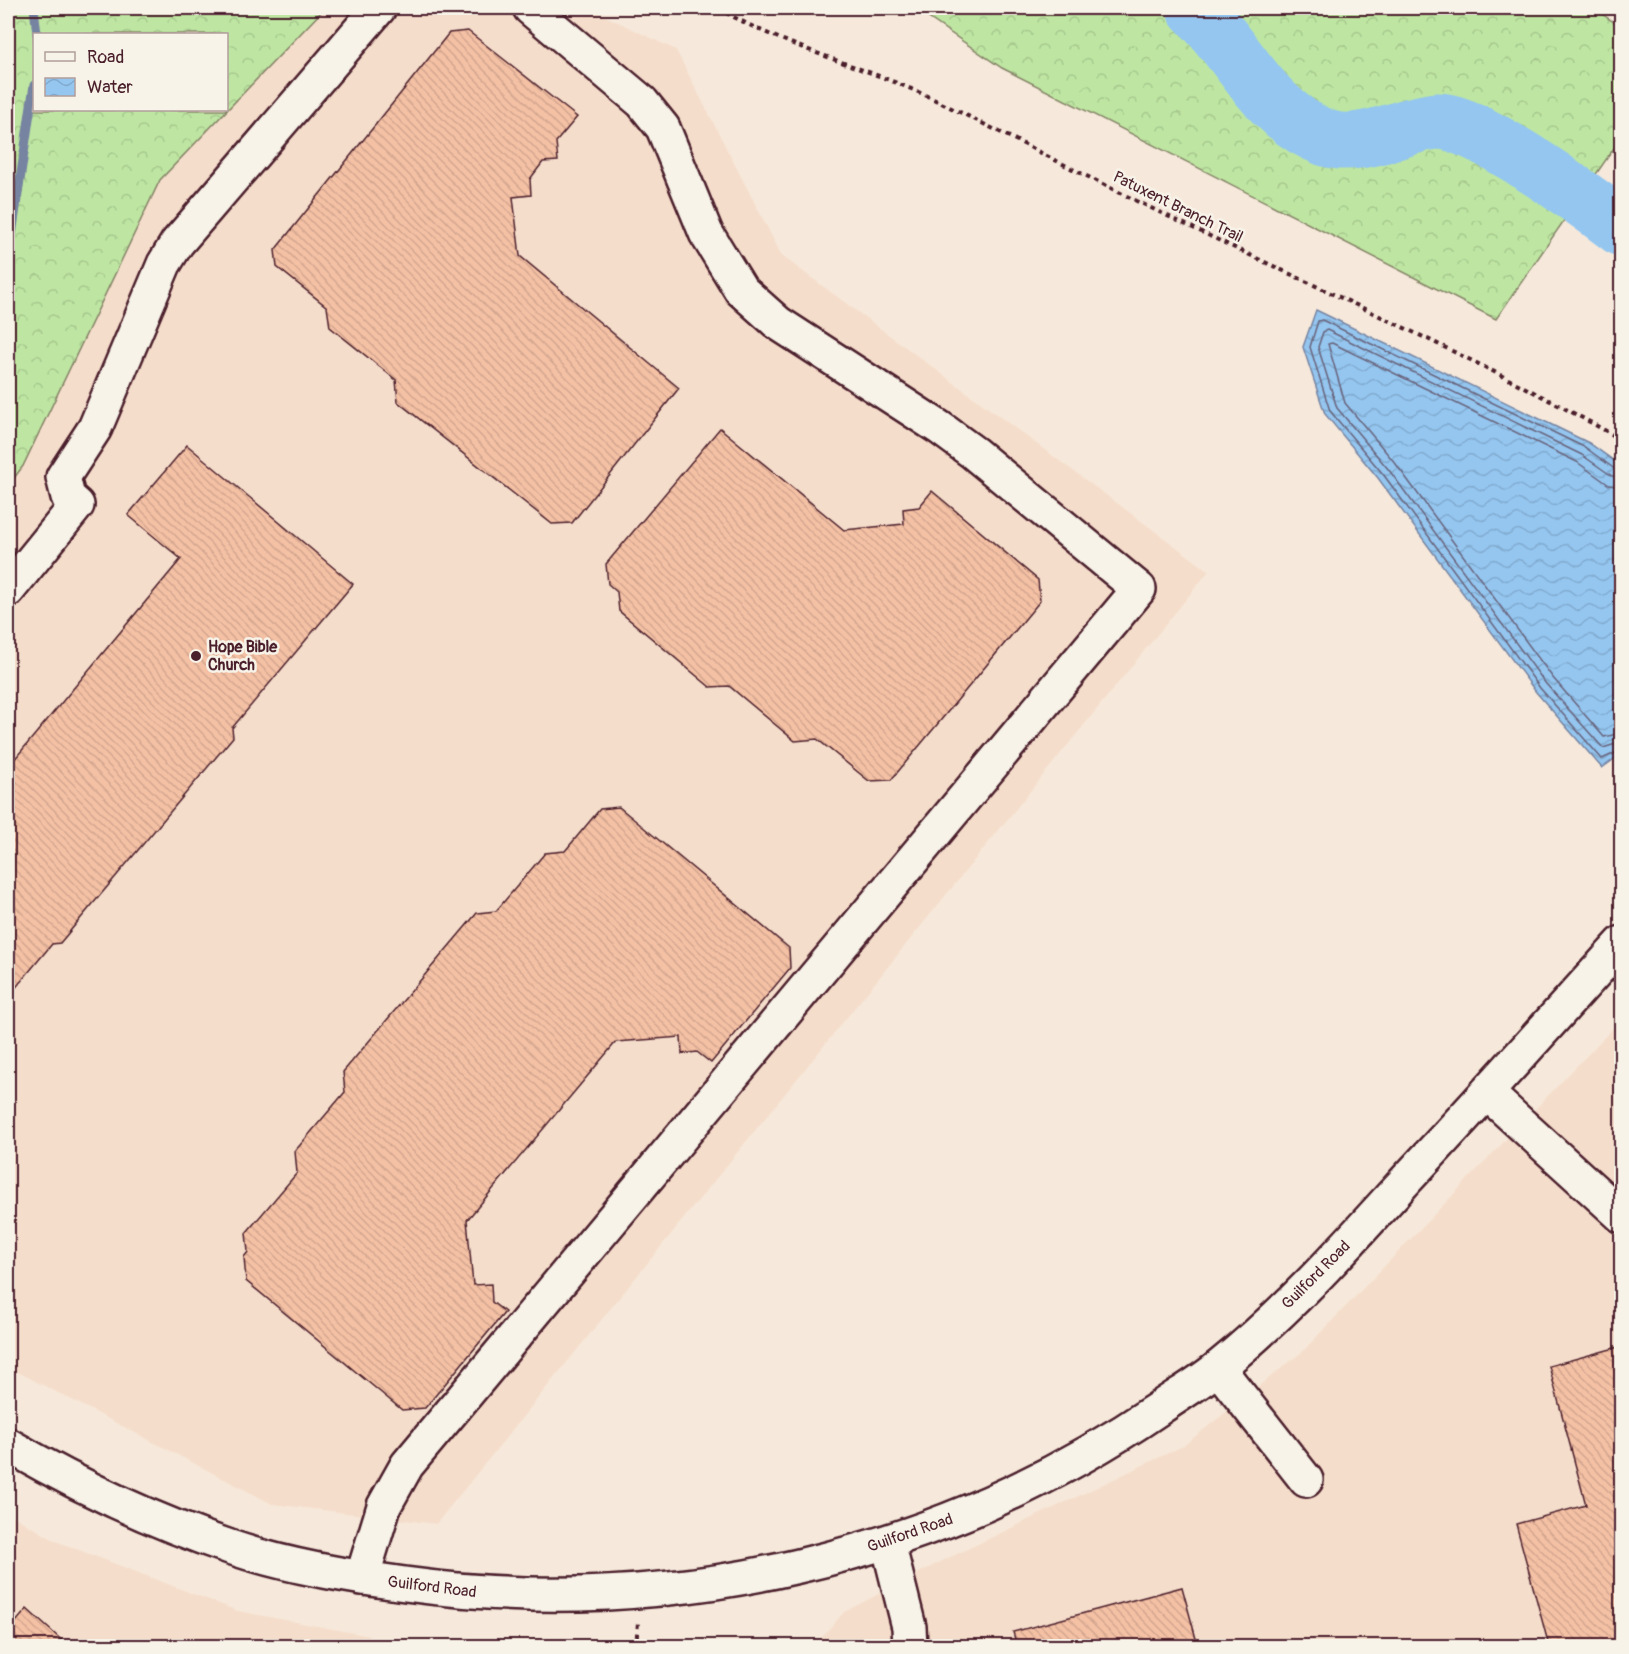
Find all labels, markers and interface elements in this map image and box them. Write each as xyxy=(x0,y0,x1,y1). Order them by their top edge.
legend xyxy=(33,33,228,111)
text: Road xyxy=(87,46,124,69)
text: Water xyxy=(87,76,133,99)
street label: Patuxent Branch Trail xyxy=(1110,167,1246,247)
place label: Hope Bible Church xyxy=(208,637,278,675)
marker: Hope Bible Church xyxy=(189,649,203,663)
street label: Guilford Road xyxy=(1277,1236,1355,1314)
street label: Guilford Road xyxy=(865,1509,955,1557)
street label: Guilford Road xyxy=(386,1572,478,1602)

